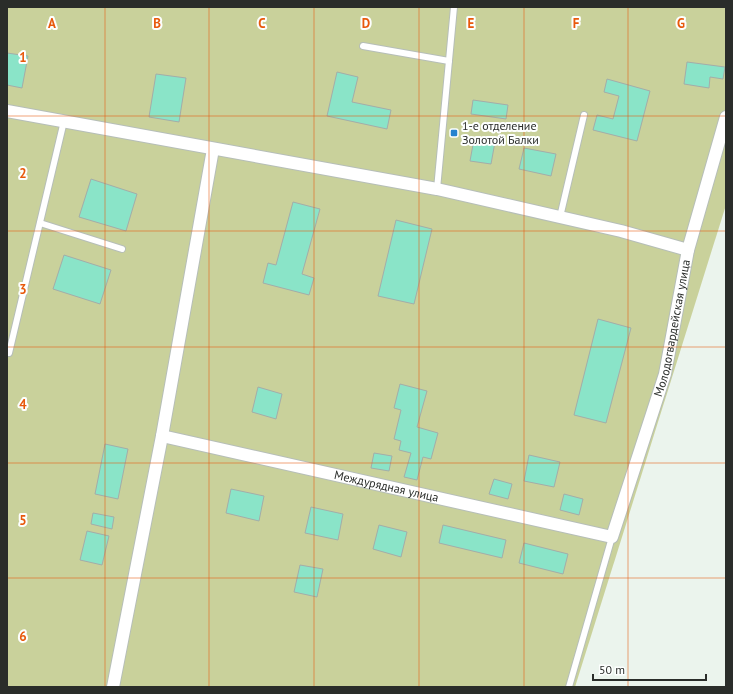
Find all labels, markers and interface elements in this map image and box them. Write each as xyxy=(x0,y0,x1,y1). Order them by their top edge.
text: A xyxy=(48,15,56,32)
text: B xyxy=(153,15,161,32)
text: C xyxy=(258,15,266,32)
text: D xyxy=(362,15,370,32)
text: E xyxy=(468,15,475,32)
text: F xyxy=(573,15,580,32)
text: G xyxy=(677,15,685,32)
text: 1 xyxy=(19,49,27,66)
place label: 1-е отделение Золотой Балки xyxy=(462,118,539,147)
marker: 1-е отделение Золотой Балки xyxy=(449,128,459,138)
text: 2 xyxy=(19,165,27,182)
street label: Молодогвардейская улица xyxy=(650,258,693,399)
text: 3 xyxy=(19,281,27,298)
text: 4 xyxy=(19,396,27,413)
street label: Междурядная улица xyxy=(333,467,440,505)
text: 5 xyxy=(19,512,27,529)
text: 6 xyxy=(19,628,27,645)
scale bar xyxy=(593,656,706,682)
text: 50 m xyxy=(599,662,625,677)

